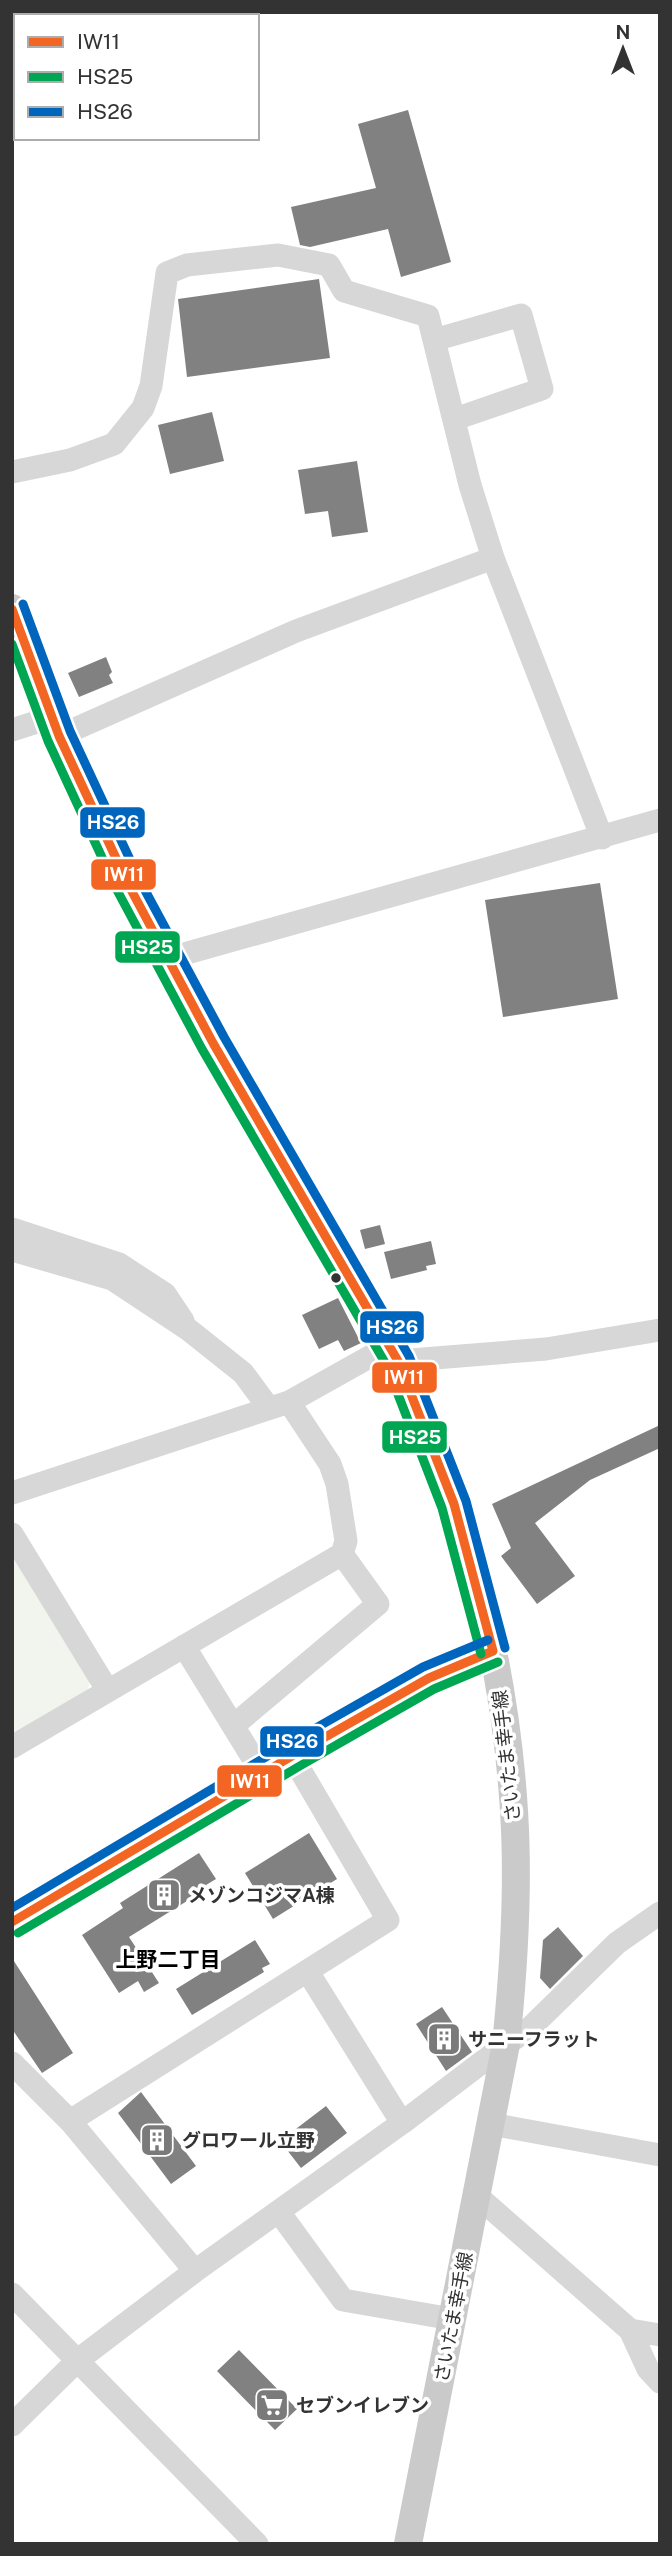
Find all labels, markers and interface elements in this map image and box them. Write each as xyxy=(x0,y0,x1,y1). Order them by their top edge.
legend xyxy=(14,14,259,140)
north arrow xyxy=(588,14,658,84)
text: N xyxy=(616,21,630,43)
text: IW11 xyxy=(77,29,120,54)
text: HS25 xyxy=(77,64,133,89)
text: HS26 xyxy=(77,99,133,124)
line badge: HS26 xyxy=(79,806,146,839)
text: HS26 xyxy=(87,811,139,833)
line badge: IW11 xyxy=(90,858,157,891)
text: IW11 xyxy=(104,863,144,885)
line badge: HS25 xyxy=(114,930,181,964)
text: HS25 xyxy=(121,936,173,958)
unlabelled marker xyxy=(329,1271,343,1285)
line badge: HS26 xyxy=(359,1310,425,1344)
text: HS26 xyxy=(366,1316,418,1338)
line badge: IW11 xyxy=(371,1361,438,1394)
text: IW11 xyxy=(384,1366,424,1388)
line badge: HS25 xyxy=(381,1420,448,1454)
text: HS25 xyxy=(389,1426,441,1448)
street label: さいたま幸手線 xyxy=(488,1689,524,1823)
line badge: HS26 xyxy=(259,1725,325,1758)
text: HS26 xyxy=(266,1730,318,1752)
line badge: IW11 xyxy=(216,1764,283,1798)
text: IW11 xyxy=(230,1770,270,1792)
building icon: メゾンコジマA棟 xyxy=(145,1876,183,1914)
place label: メゾンコジマA棟 xyxy=(188,1884,335,1906)
district label: 上野二丁目 xyxy=(116,1947,221,1972)
building icon: サニーフラット xyxy=(425,2020,463,2058)
place label: サニーフラット xyxy=(468,2028,600,2050)
building icon: グロワール立野 xyxy=(138,2121,176,2159)
place label: グロワール立野 xyxy=(182,2129,315,2151)
street label: さいたま幸手線 xyxy=(430,2250,476,2384)
supermarket icon: セブンイレブン xyxy=(253,2386,291,2424)
place label: セブンイレブン xyxy=(296,2394,429,2416)

